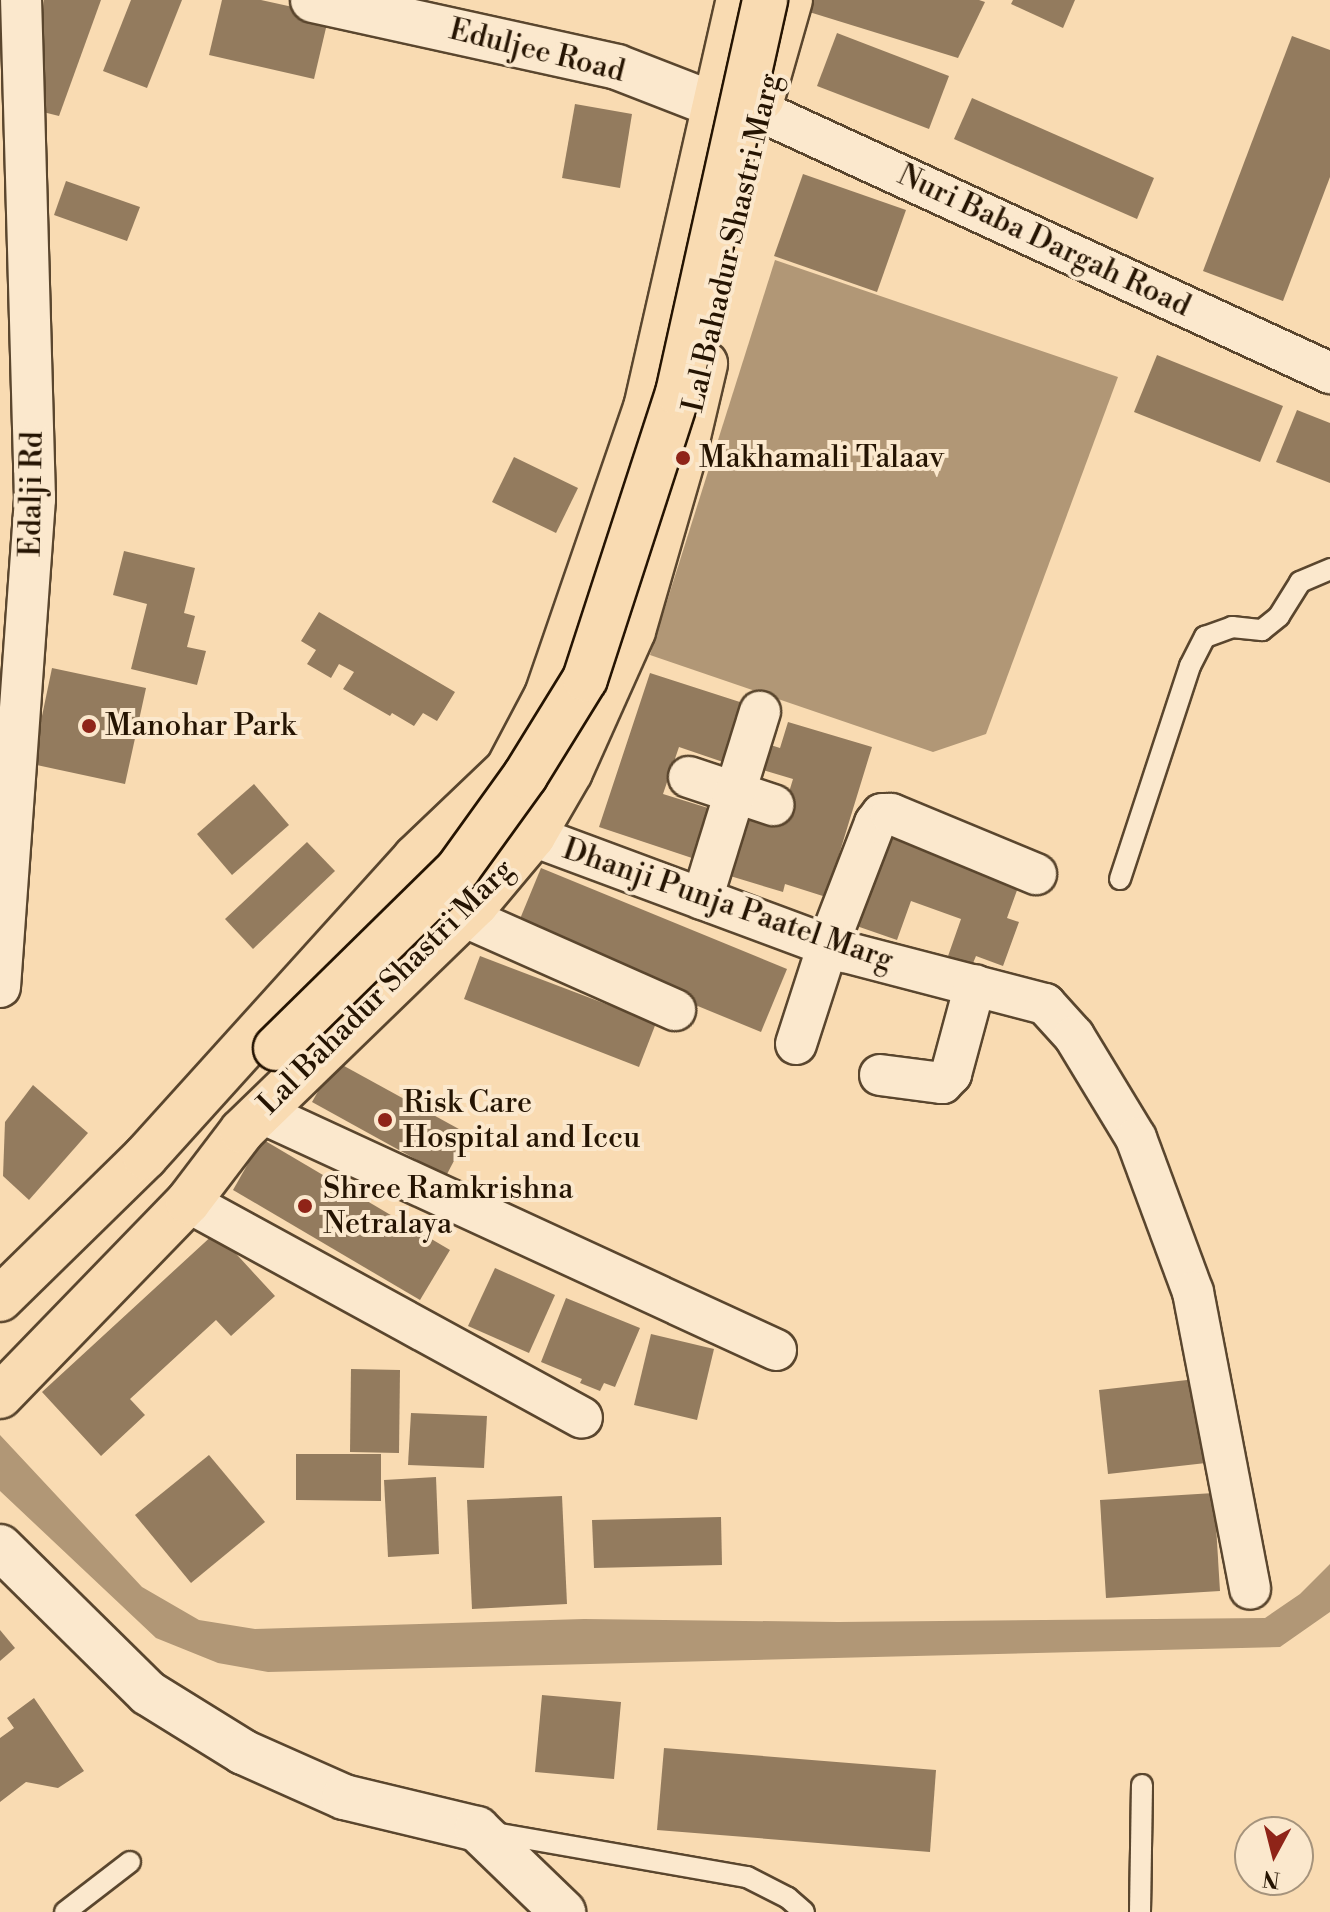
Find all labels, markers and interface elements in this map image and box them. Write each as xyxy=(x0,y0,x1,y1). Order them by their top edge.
street label: Eduljee Road xyxy=(445,12,629,90)
street label: Lal Bahadur Shastri Marg xyxy=(675,70,789,416)
street label: Nuri Baba Dargah Road xyxy=(892,157,1196,325)
street label: Edalji Rd xyxy=(13,431,51,557)
place label: Makhamali Talaav xyxy=(699,440,944,476)
marker: Makhamali Talaav xyxy=(674,449,692,467)
place label: Manohar Park xyxy=(105,708,296,744)
marker: Manohar Park xyxy=(80,717,98,735)
street label: Dhanji Punja Paatel Marg xyxy=(558,831,898,979)
street label: Lal Bahadur Shastri Marg xyxy=(251,852,521,1122)
place label: Risk Care Hospital and Iccu xyxy=(403,1085,640,1156)
marker: Risk Care Hospital and Iccu xyxy=(374,1109,396,1131)
place label: Shree Ramkrishna Netralaya xyxy=(323,1171,573,1242)
marker: Shree Ramkrishna Netralaya xyxy=(294,1195,316,1217)
north arrow xyxy=(1234,1816,1314,1896)
text: N xyxy=(1261,1864,1282,1893)

